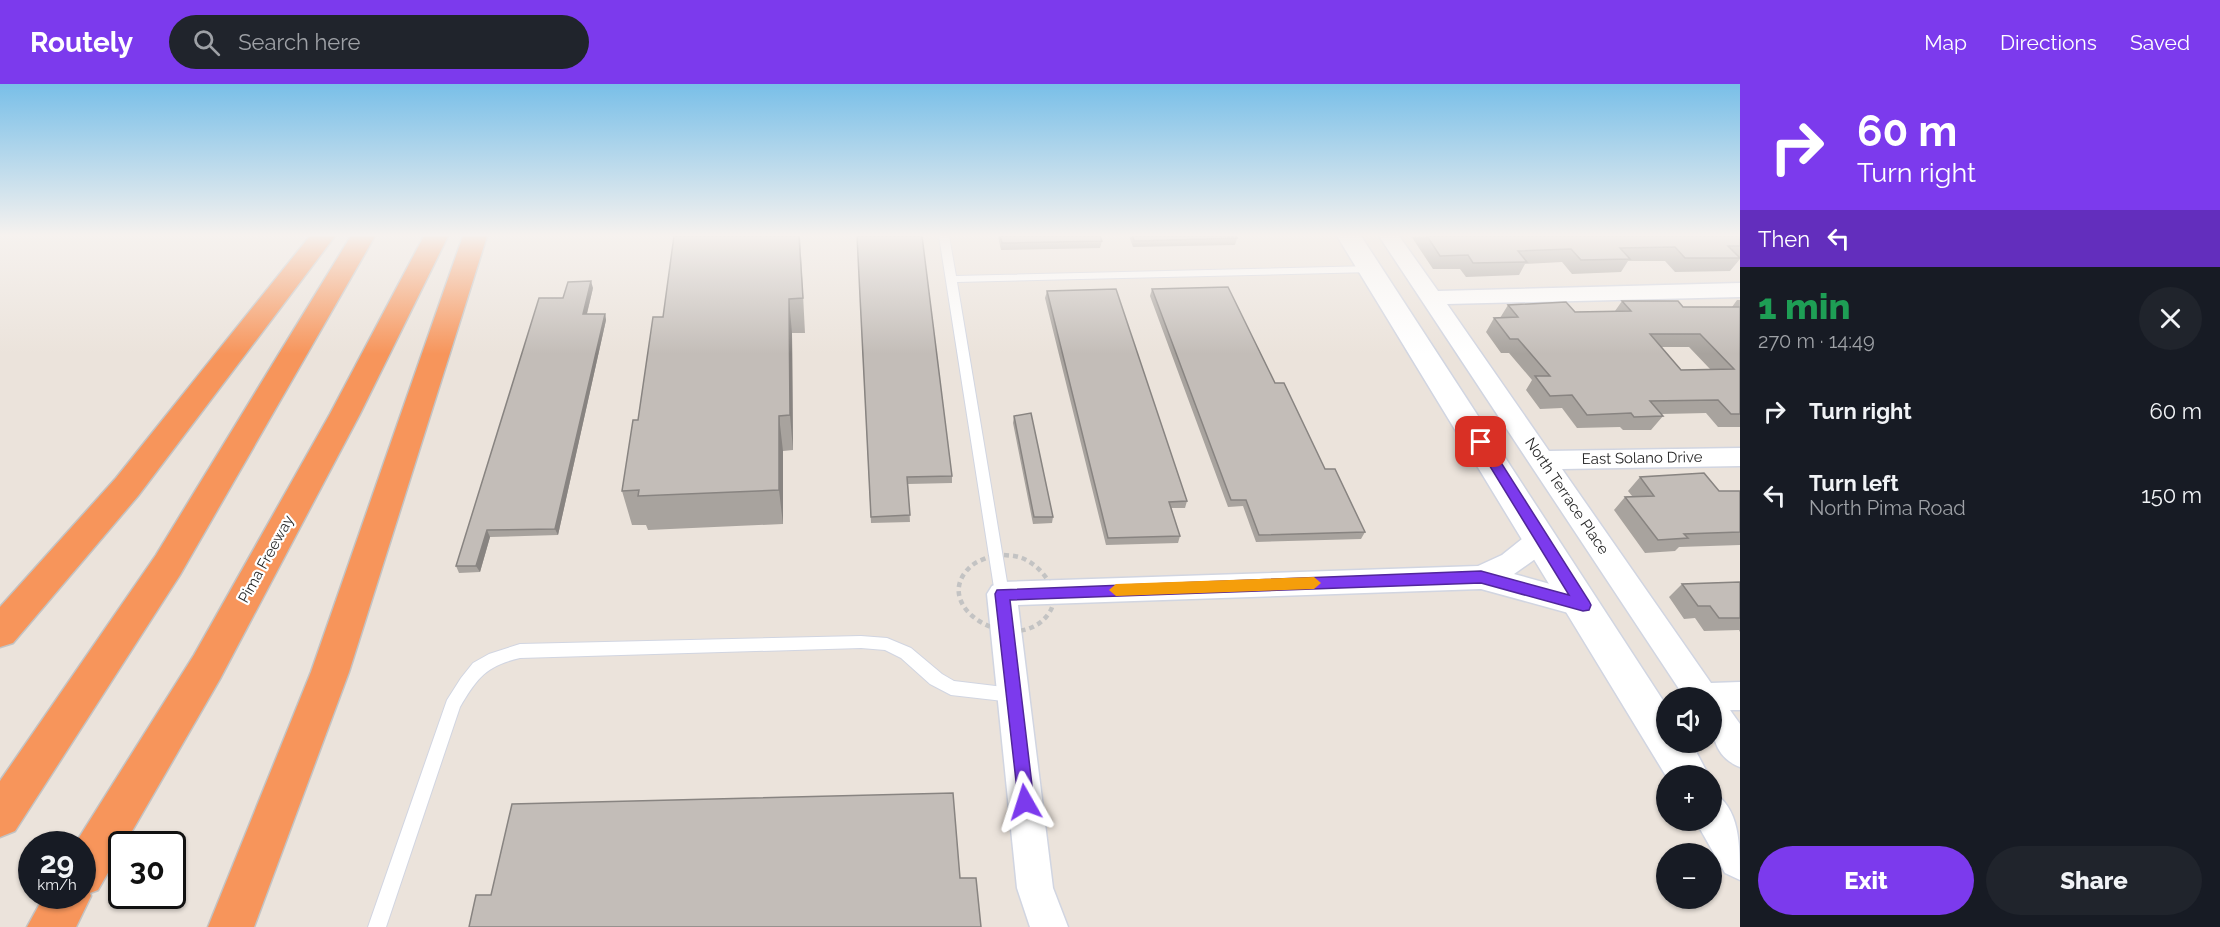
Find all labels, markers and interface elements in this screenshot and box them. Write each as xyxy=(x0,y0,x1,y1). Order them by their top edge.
search box xyxy=(169,15,589,69)
text: Routely xyxy=(30,26,133,59)
icon: search xyxy=(190,26,223,59)
text: Search here xyxy=(238,29,360,55)
text: Map xyxy=(1924,30,1967,55)
text: Directions xyxy=(2000,30,2097,55)
text: Saved xyxy=(2130,30,2190,55)
text: 60 m xyxy=(1857,107,1957,156)
icon: right xyxy=(1758,108,1836,186)
text: Turn right xyxy=(1857,157,1976,188)
icon: left xyxy=(1822,222,1855,255)
text: Then xyxy=(1758,226,1810,252)
text: 1 min xyxy=(1758,285,1850,327)
button: close xyxy=(2139,287,2202,350)
text: 270 m · 14:49 xyxy=(1758,329,1875,353)
icon: right xyxy=(1758,395,1791,428)
text: Turn right xyxy=(1809,398,1912,424)
text: 60 m xyxy=(2149,398,2202,424)
pin xyxy=(1455,416,1506,467)
icon: arrive xyxy=(1464,425,1497,458)
street label: North Terrace Place xyxy=(1521,434,1613,558)
street label: East Solano Drive xyxy=(1581,448,1703,468)
text: Turn left xyxy=(1809,470,1899,496)
icon: left xyxy=(1758,479,1791,512)
text: 150 m xyxy=(2141,482,2202,508)
text: North Pima Road xyxy=(1809,496,1966,520)
street label: Pima Freeway xyxy=(235,512,297,606)
map controls xyxy=(1656,687,1722,909)
button: sound xyxy=(1656,687,1722,753)
button: + xyxy=(1656,765,1722,831)
position arrow xyxy=(993,770,1057,834)
speed limit sign: 30 xyxy=(108,831,186,909)
button: − xyxy=(1656,843,1722,909)
text: 29 xyxy=(40,845,74,880)
button: Exit xyxy=(1758,846,1974,915)
button: Share xyxy=(1986,846,2202,915)
text: km/h xyxy=(37,876,77,894)

